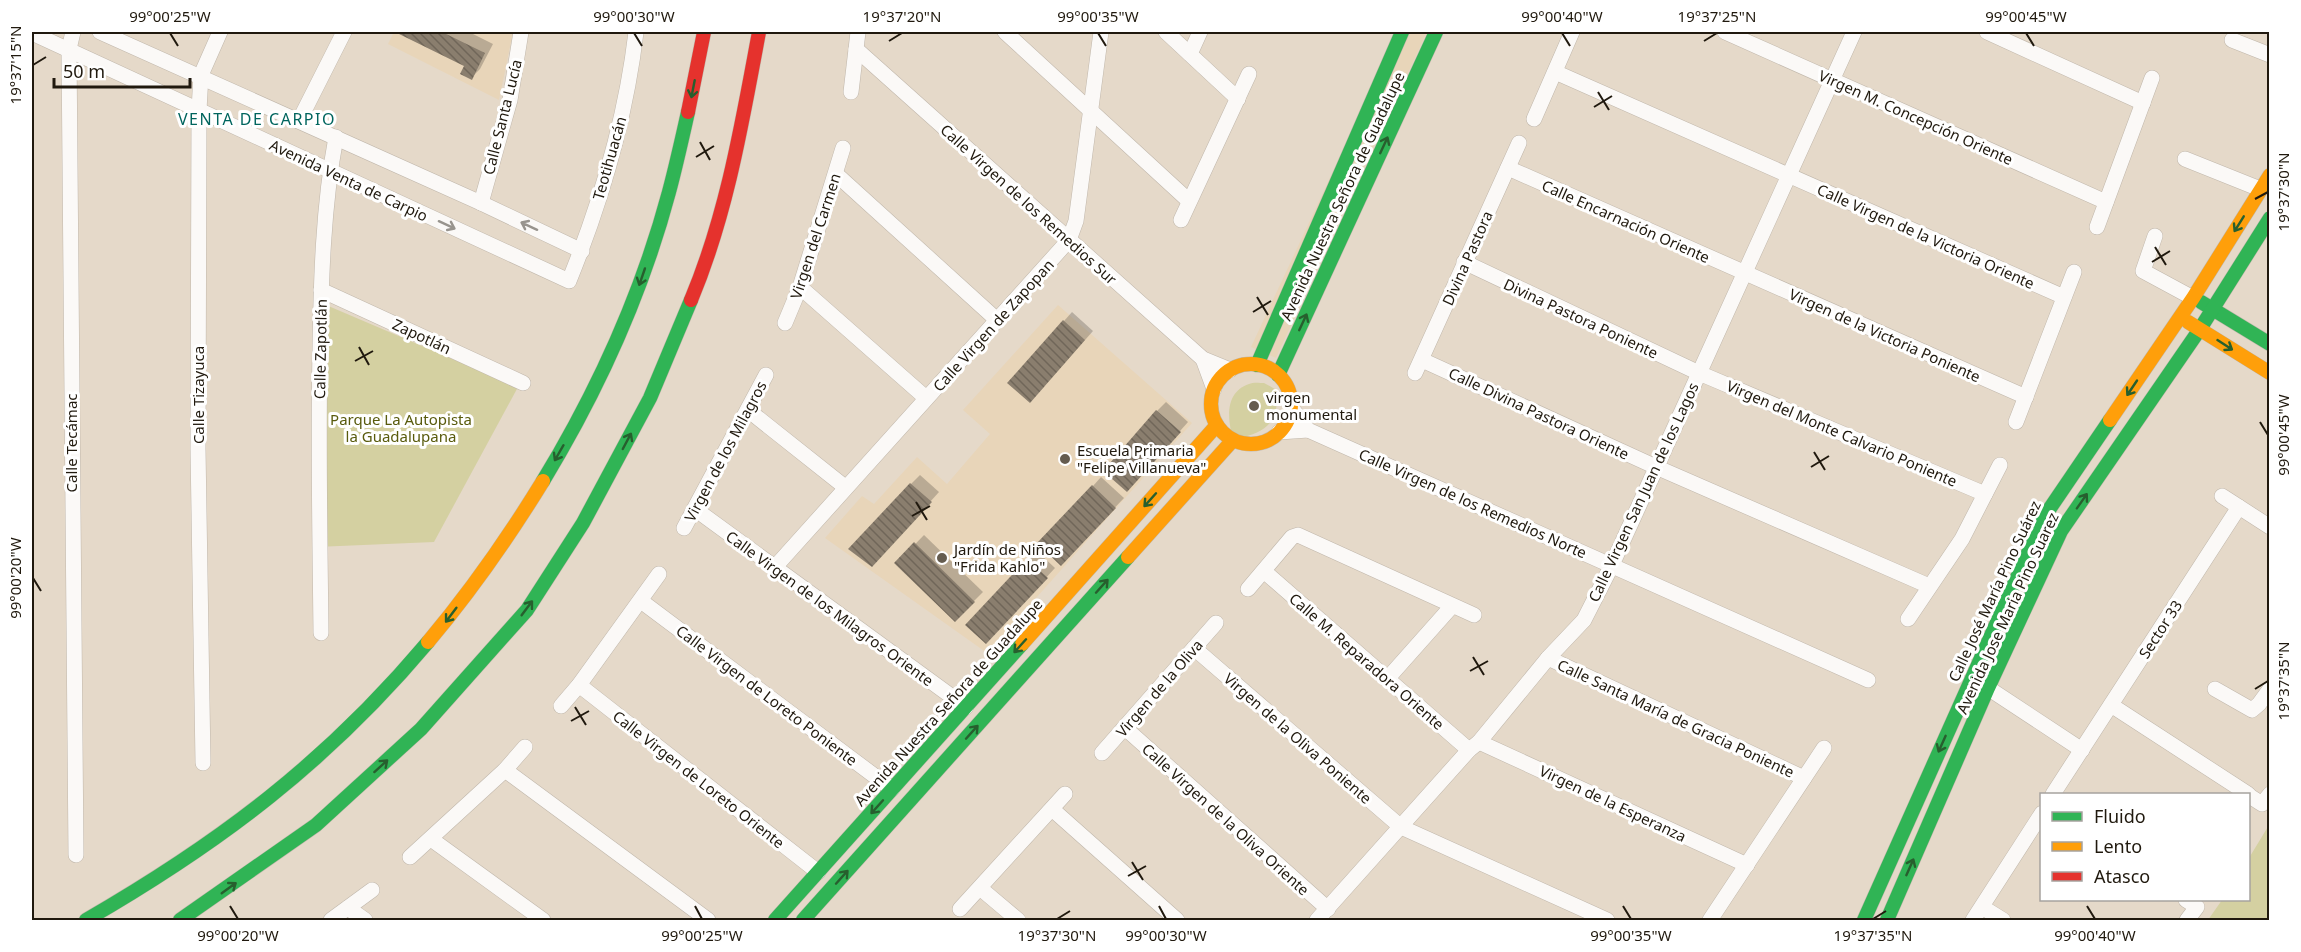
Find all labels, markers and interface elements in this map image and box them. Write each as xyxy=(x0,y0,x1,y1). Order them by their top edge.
text: 99°00'25"W xyxy=(129,6,211,26)
text: 99°00'30"W xyxy=(593,6,675,26)
text: 19°37'20"N xyxy=(863,6,941,26)
text: 99°00'35"W xyxy=(1057,6,1139,26)
text: 99°00'40"W xyxy=(1521,6,1603,26)
text: 19°37'25"N xyxy=(1678,6,1756,26)
text: 99°00'45"W xyxy=(1985,6,2067,26)
text: 19°37'15"N xyxy=(5,26,25,104)
scale bar xyxy=(54,51,190,89)
street label: Calle Santa Lucía xyxy=(478,57,526,177)
text: 50 m xyxy=(63,59,105,83)
street label: Virgen M. Concepción Oriente xyxy=(1816,65,2016,169)
street label: Avenida Nuestra Señora de Guadalupe xyxy=(1275,68,1409,324)
one-way arrow xyxy=(687,79,698,98)
district label: VENTA DE CARPIO xyxy=(178,108,336,130)
street label: Teotihuacán xyxy=(588,114,630,202)
street label: Calle Virgen de los Remedios Sur xyxy=(937,119,1121,289)
street label: Avenida Venta de Carpio xyxy=(267,135,431,225)
one-way arrow xyxy=(1379,136,1390,154)
text: 19°37'30"N xyxy=(2273,153,2293,231)
street label: Virgen del Carmen xyxy=(785,171,845,301)
street label: Calle Encarnación Oriente xyxy=(1539,175,1713,267)
street label: Calle Virgen de la Victoria Oriente xyxy=(1814,179,2038,293)
street label: Divina Pastora xyxy=(1437,208,1497,308)
one-way arrow xyxy=(2232,215,2244,232)
one-way arrow xyxy=(437,219,455,231)
one-way arrow xyxy=(520,219,538,231)
street label: Calle Virgen de Zapopan xyxy=(928,255,1058,395)
one-way arrow xyxy=(635,267,646,286)
street label: Divina Pastora Poniente xyxy=(1501,273,1661,363)
street label: Virgen de la Victoria Poniente xyxy=(1786,284,1984,386)
street label: Calle Zapotlán xyxy=(309,299,331,399)
one-way arrow xyxy=(1297,313,1309,331)
street label: Zapotlán xyxy=(390,314,454,358)
one-way arrow xyxy=(2216,339,2233,351)
street label: Calle Tizayuca xyxy=(188,346,208,444)
street label: Calle Divina Pastora Oriente xyxy=(1446,362,1632,464)
street label: Virgen del Monte Calvario Poniente xyxy=(1724,375,1960,491)
street label: Virgen de los Milagros xyxy=(679,377,771,525)
street label: Calle Virgen San Juan de los Lagos xyxy=(1583,379,1703,605)
one-way arrow xyxy=(2126,379,2138,395)
place label: virgen monumental xyxy=(1266,387,1357,424)
street label: Calle Tecámac xyxy=(61,393,81,493)
text: 99°00'45"W xyxy=(2273,394,2293,476)
marker: virgen monumental xyxy=(1247,399,1261,413)
park label: Parque La Autopista la Guadalupana xyxy=(330,409,472,446)
one-way arrow xyxy=(622,432,633,450)
place label: Escuela Primaria "Felipe Villanueva" xyxy=(1077,440,1206,477)
one-way arrow xyxy=(552,444,564,461)
street label: Calle Virgen de los Remedios Norte xyxy=(1356,444,1590,562)
marker: Escuela Primaria "Felipe Villanueva" xyxy=(1058,452,1072,466)
one-way arrow xyxy=(1143,492,1157,507)
one-way arrow xyxy=(2076,493,2088,509)
street label: Calle José María Pino Suárez xyxy=(1943,497,2045,685)
street label: Avenida Jose Maria Pino Suarez xyxy=(1951,509,2063,717)
street label: Calle Virgen de los Milagros Oriente xyxy=(722,526,938,690)
text: 99°00'20"W xyxy=(5,537,25,619)
place label: Jardín de Niños "Frida Kahlo" xyxy=(952,539,1061,576)
marker: Jardín de Niños "Frida Kahlo" xyxy=(935,551,949,565)
one-way arrow xyxy=(1095,579,1109,594)
street label: Calle M. Reparadora Oriente xyxy=(1285,588,1449,734)
street label: Avenida Nuestra Señora de Guadalupe xyxy=(849,594,1047,810)
street label: Sector 33 xyxy=(2134,596,2186,662)
one-way arrow xyxy=(521,600,533,616)
one-way arrow xyxy=(444,607,457,623)
street label: Calle Virgen de Loreto Poniente xyxy=(672,620,862,770)
street label: Virgen de la Oliva xyxy=(1111,635,1207,741)
one-way arrow xyxy=(1013,638,1027,653)
text: 19°37'35"N xyxy=(2273,642,2293,720)
street label: Calle Santa María de Gracia Poniente xyxy=(1554,654,1798,782)
street label: Virgen de la Oliva Poniente xyxy=(1220,668,1376,808)
street label: Calle Virgen de Loreto Oriente xyxy=(609,706,789,852)
one-way arrow xyxy=(965,724,979,739)
one-way arrow xyxy=(1936,734,1947,752)
street label: Calle Virgen de la Oliva Oriente xyxy=(1138,739,1314,899)
one-way arrow xyxy=(373,759,388,773)
street label: Virgen de la Esperanza xyxy=(1536,760,1690,846)
legend xyxy=(2040,793,2250,901)
one-way arrow xyxy=(870,799,884,814)
text: Fluido xyxy=(2094,804,2146,828)
text: Lento xyxy=(2094,834,2142,858)
one-way arrow xyxy=(1905,858,1917,876)
text: Atasco xyxy=(2094,864,2150,888)
one-way arrow xyxy=(835,870,849,885)
one-way arrow xyxy=(220,882,236,894)
text: 99°00'20"W xyxy=(197,925,279,945)
text: 99°00'25"W xyxy=(661,925,743,945)
text: 19°37'30"N xyxy=(1018,925,1096,945)
text: 99°00'30"W xyxy=(1125,925,1207,945)
text: 99°00'35"W xyxy=(1590,925,1672,945)
text: 19°37'35"N xyxy=(1834,925,1912,945)
text: 99°00'40"W xyxy=(2054,925,2136,945)

